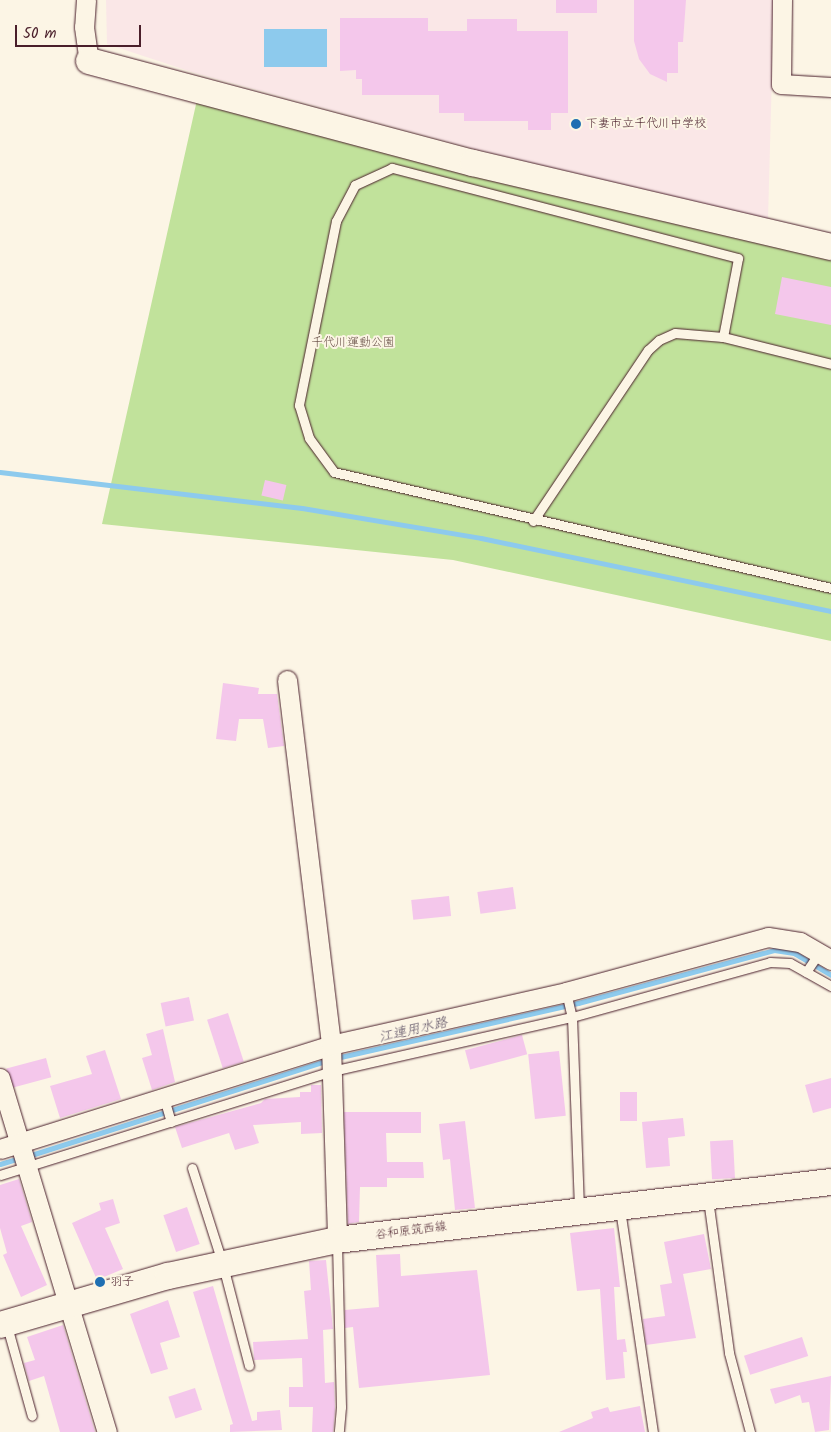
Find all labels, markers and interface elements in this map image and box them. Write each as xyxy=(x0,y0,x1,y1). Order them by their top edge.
scale bar xyxy=(18,15,144,47)
text: 50 m xyxy=(23,22,57,46)
place label: 下妻市立千代川中学校 xyxy=(586,117,706,131)
marker: 下妻市立千代川中学校 xyxy=(570,118,582,130)
park label: 千代川運動公園 xyxy=(311,336,395,350)
water label: 江連用水路 xyxy=(377,1014,449,1046)
street label: 谷和原筑西線 xyxy=(374,1219,448,1243)
place label: 羽子 xyxy=(110,1275,134,1289)
marker: 羽子 xyxy=(94,1276,106,1288)

